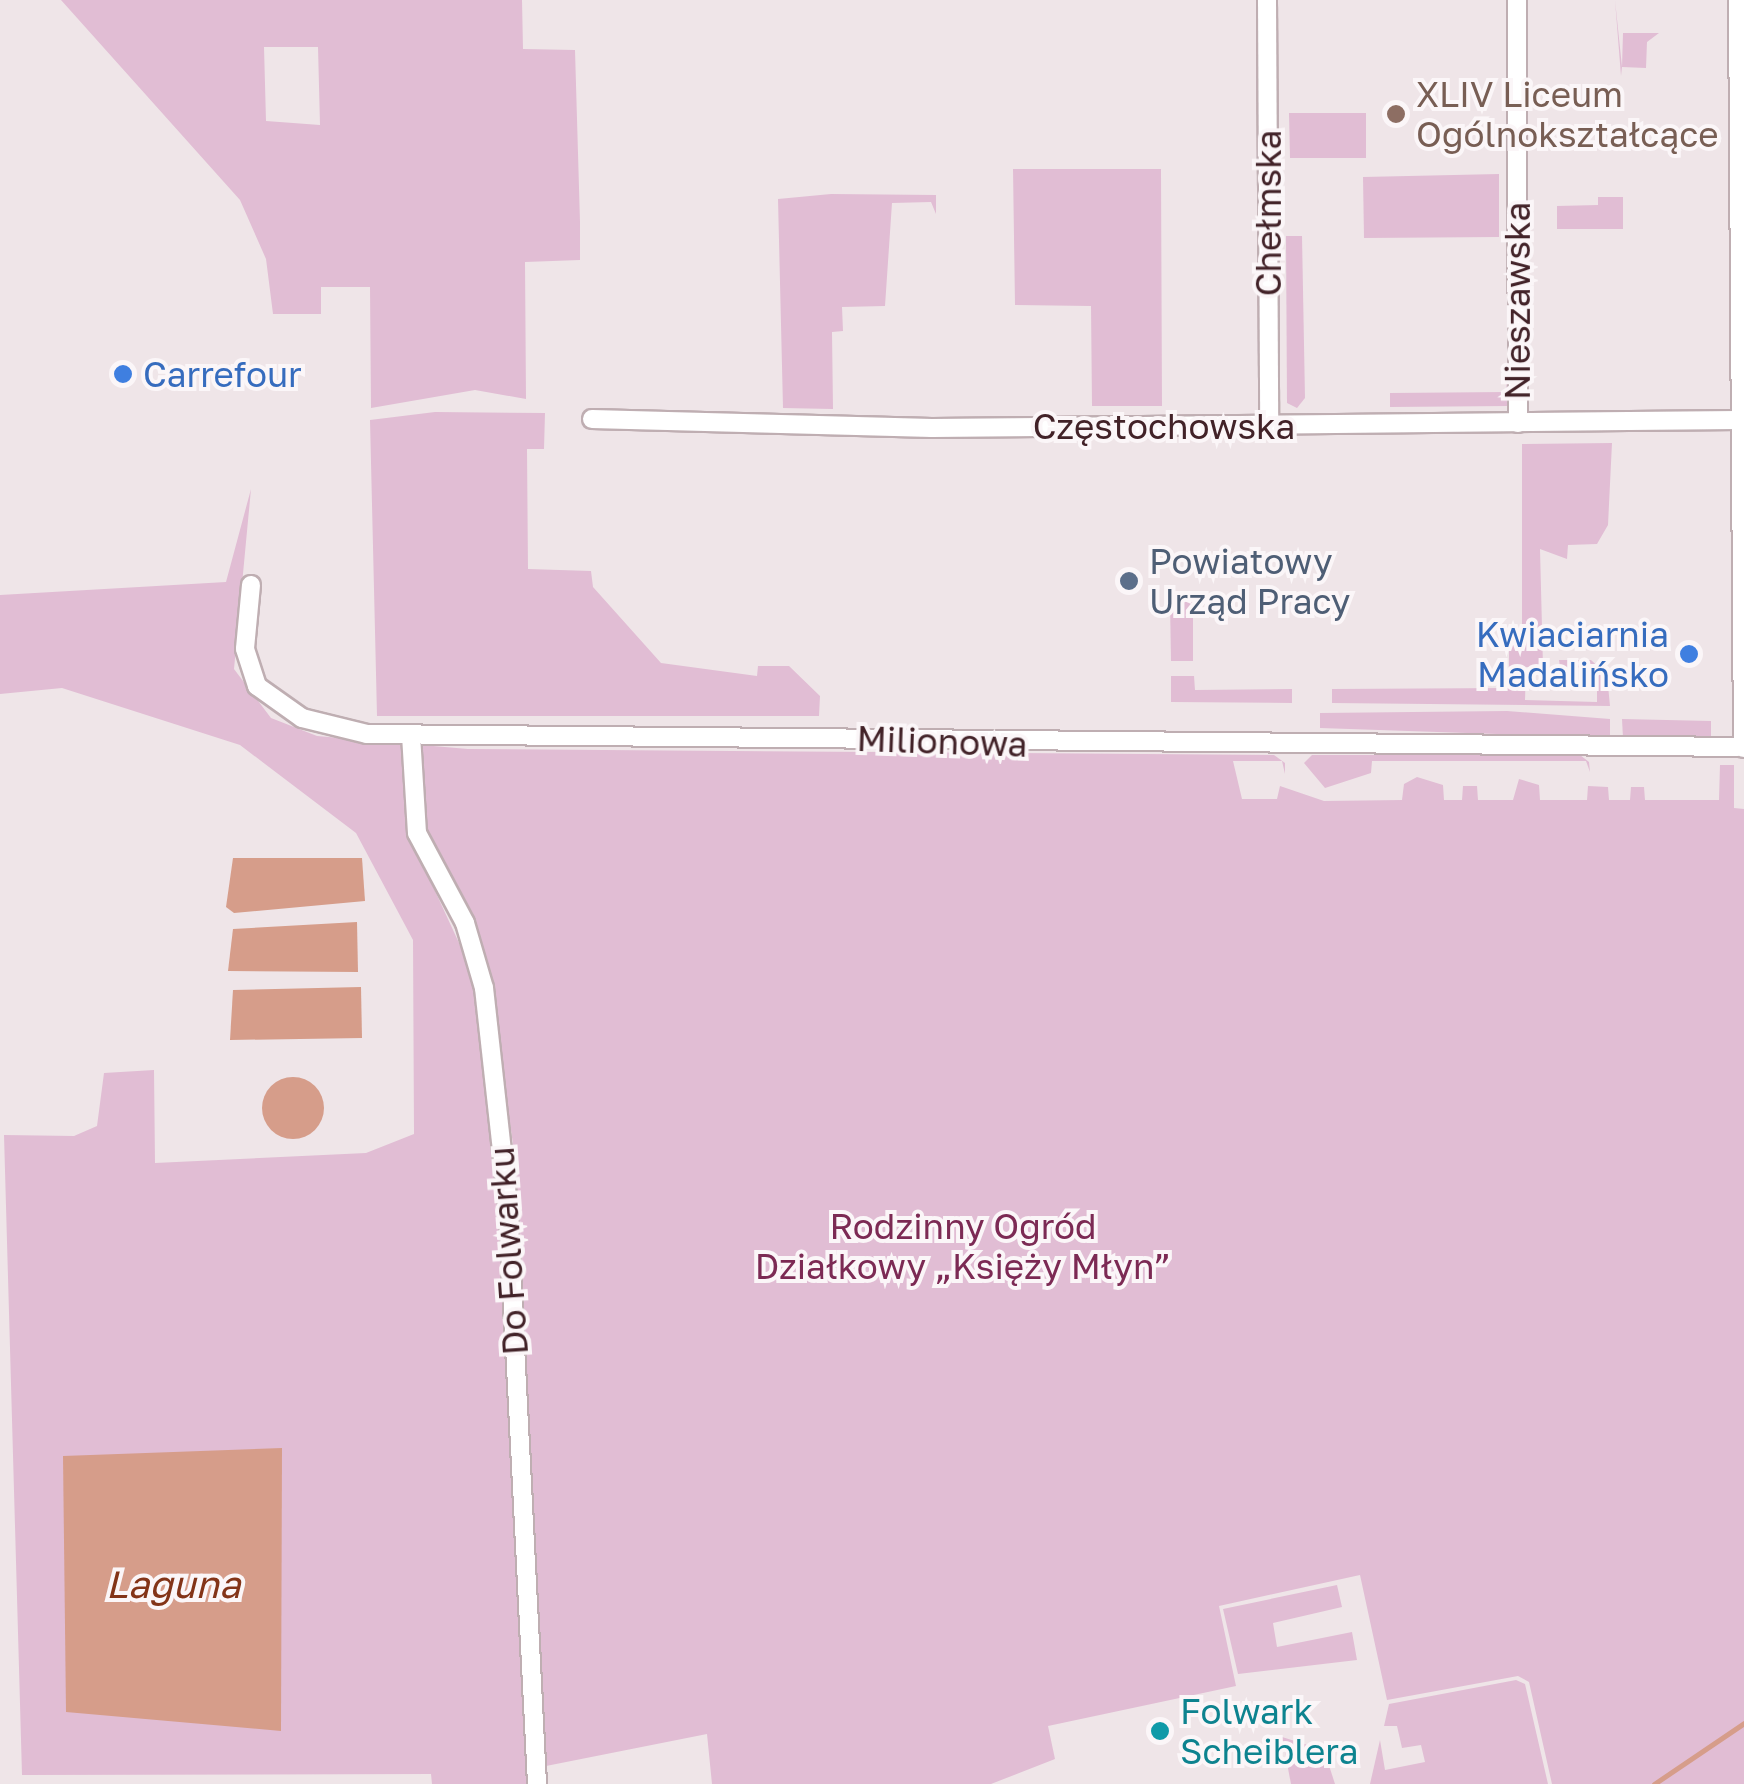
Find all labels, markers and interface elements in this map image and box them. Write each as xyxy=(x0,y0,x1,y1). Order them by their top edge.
place label: XLIV Liceum Ogólnokształcące xyxy=(1416,73,1719,155)
marker: XLIV Liceum Ogólnokształcące xyxy=(1385,103,1407,125)
street label: Chełmska xyxy=(1247,130,1289,296)
street label: Nieszawska xyxy=(1496,202,1538,400)
place label: Carrefour xyxy=(143,353,302,395)
marker: Carrefour xyxy=(112,363,134,385)
street label: Częstochowska xyxy=(1033,405,1295,447)
place label: Powiatowy Urząd Pracy xyxy=(1149,540,1350,622)
marker: Powiatowy Urząd Pracy xyxy=(1118,570,1140,592)
place label: Kwiaciarnia Madalińsko xyxy=(1476,613,1669,695)
marker: Kwiaciarnia Madalińsko xyxy=(1678,643,1700,665)
street label: Milionowa xyxy=(856,717,1028,765)
street label: Do Folwarku xyxy=(480,1145,536,1357)
park label: Rodzinny Ogród Działkowy „Księży Młyn” xyxy=(755,1205,1171,1287)
water label: Laguna xyxy=(106,1561,240,1607)
place label: Folwark Scheiblera xyxy=(1180,1690,1358,1772)
marker: Folwark Scheiblera xyxy=(1149,1720,1171,1742)

